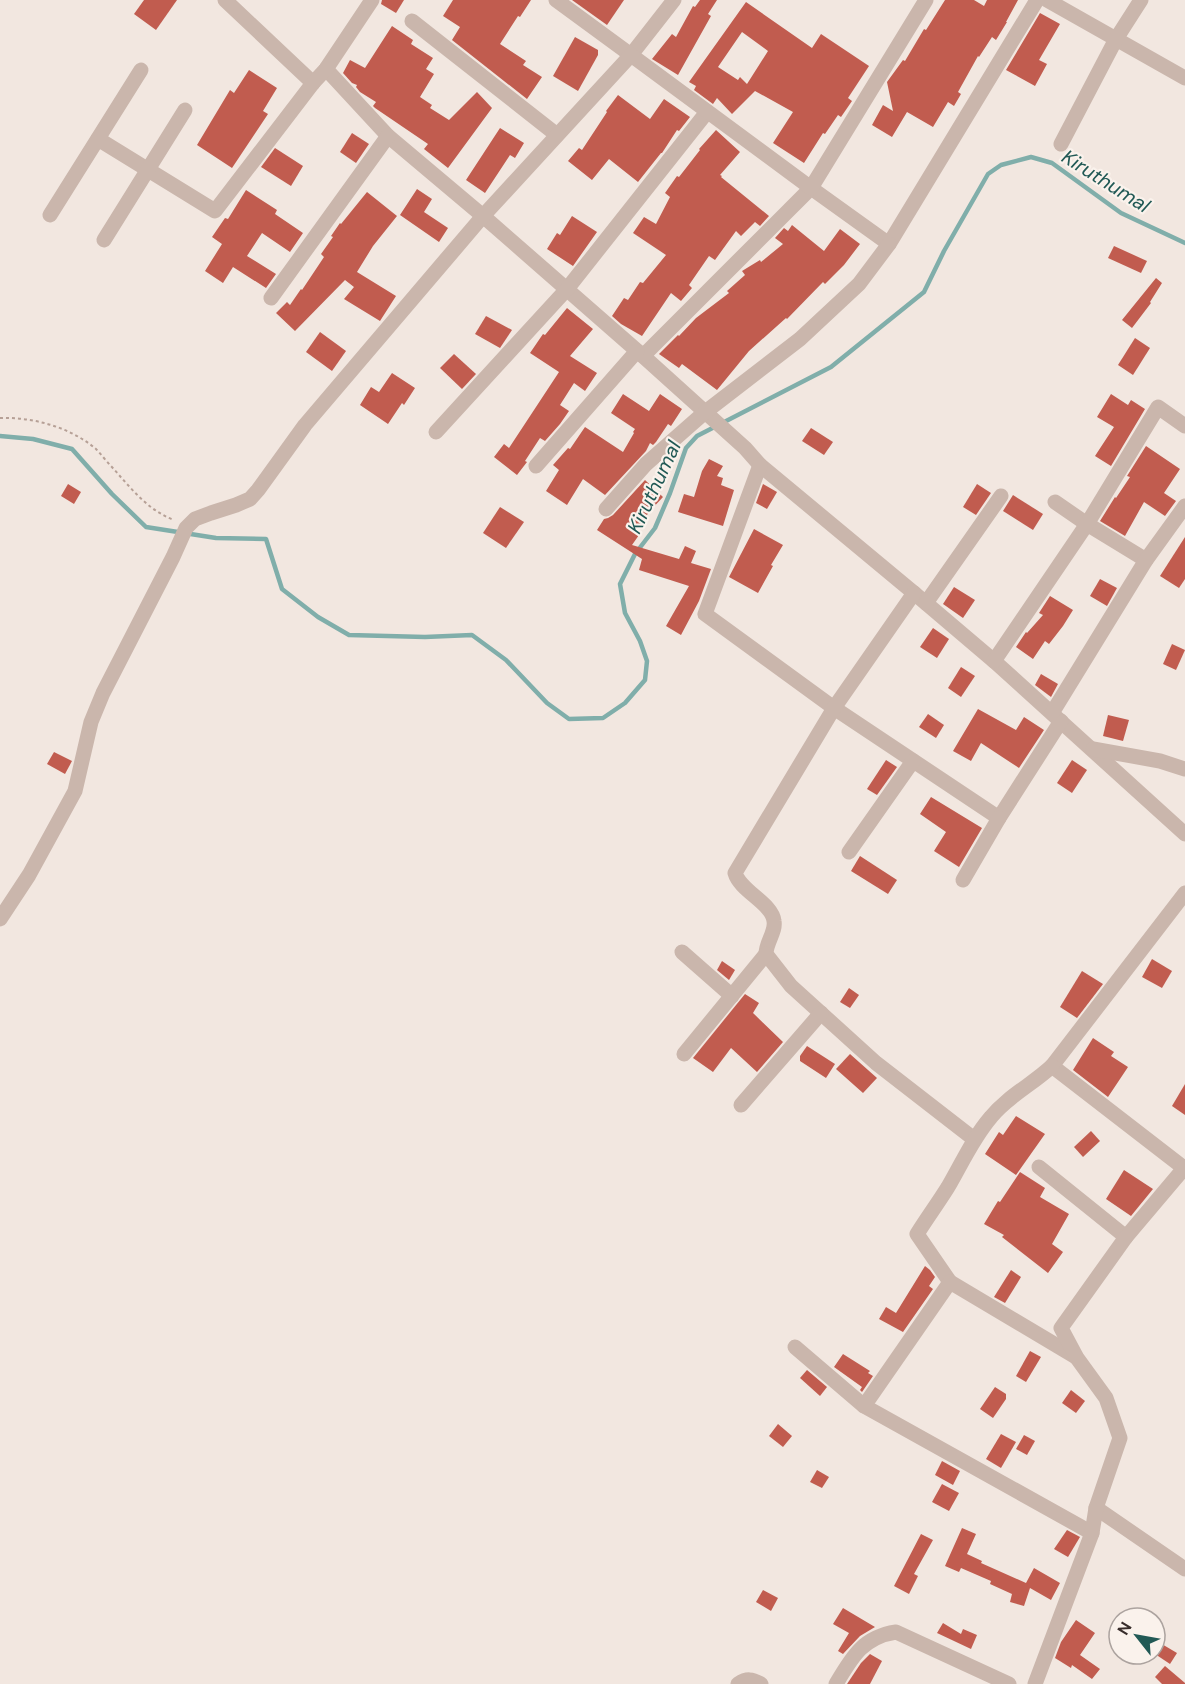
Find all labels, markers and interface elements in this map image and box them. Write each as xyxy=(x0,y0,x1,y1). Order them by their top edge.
water label: Kiruthumal xyxy=(1057,144,1155,219)
water label: Kiruthumal xyxy=(621,436,687,538)
north arrow xyxy=(1107,1606,1167,1666)
text: N xyxy=(1113,1618,1137,1639)

